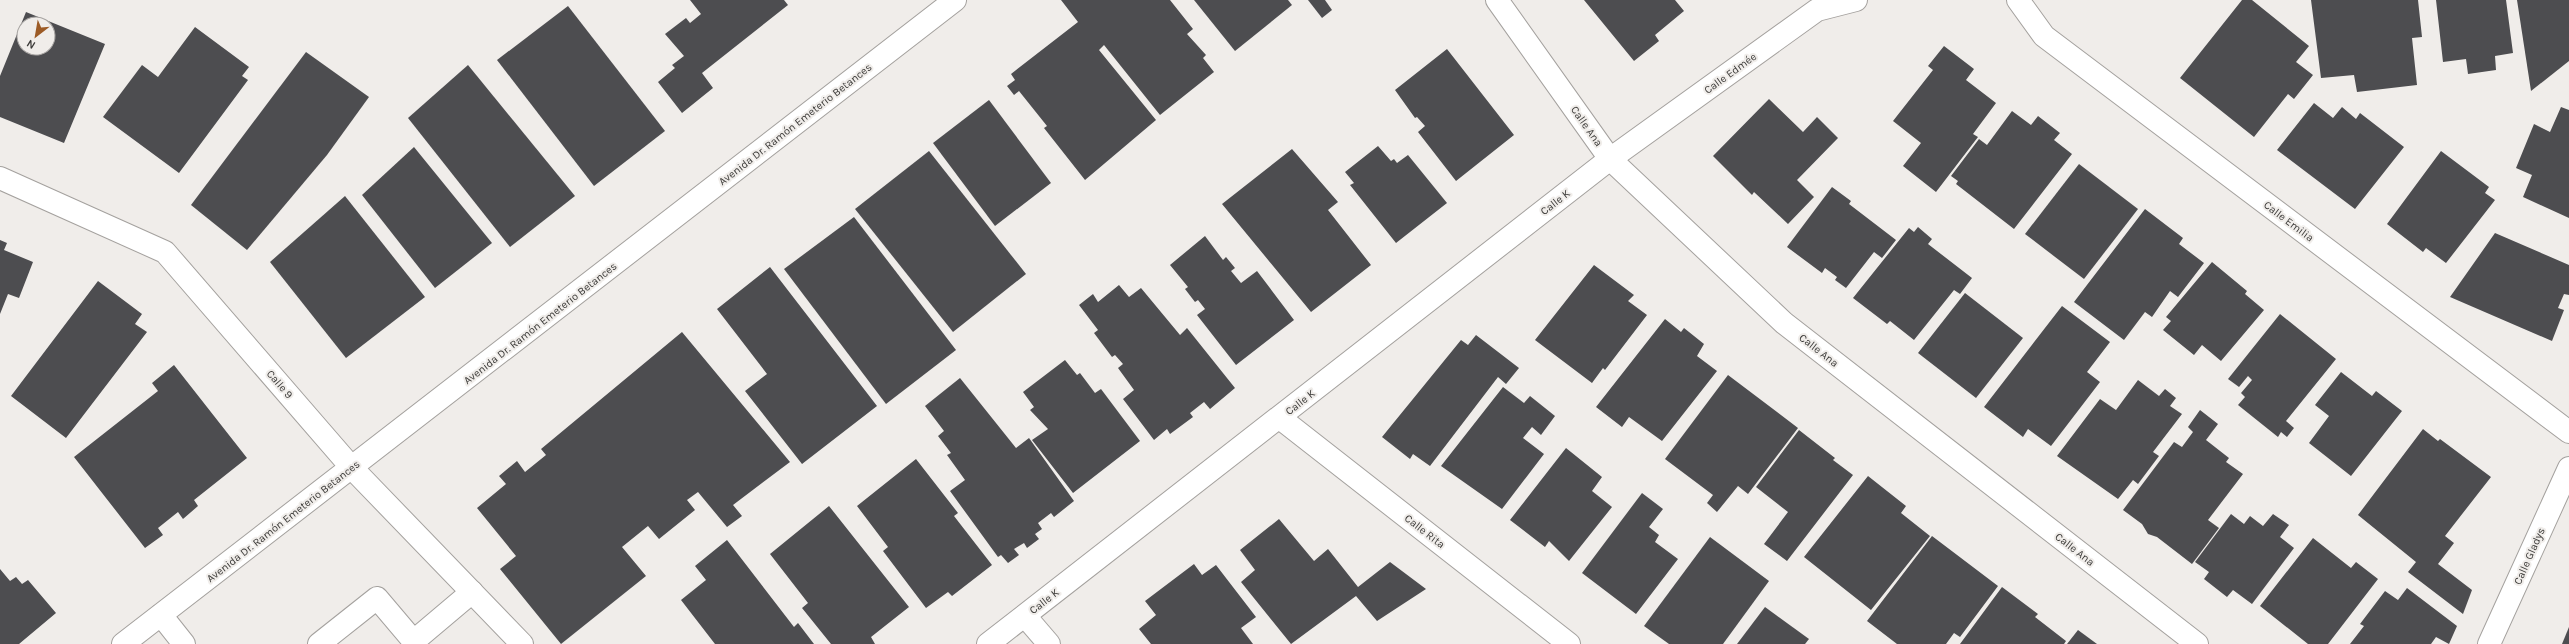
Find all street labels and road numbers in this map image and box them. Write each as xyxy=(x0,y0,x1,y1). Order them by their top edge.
street label: Calle Edmée xyxy=(1702,50,1759,97)
street label: Avenida Dr. Ramón Emeterio Betances xyxy=(716,60,875,188)
street label: Calle Ana xyxy=(1568,104,1605,149)
street label: Calle K xyxy=(1538,187,1573,218)
street label: Calle Emilia xyxy=(2261,198,2316,244)
street label: Avenida Dr. Ramón Emeterio Betances xyxy=(461,259,620,387)
street label: Calle Ana xyxy=(1796,331,1841,370)
street label: Calle 9 xyxy=(264,367,296,401)
street label: Calle K xyxy=(1283,387,1318,418)
street label: Avenida Dr. Ramón Emeterio Betances xyxy=(204,457,363,585)
street label: Calle Rita xyxy=(1402,512,1447,551)
street label: Calle Gladys xyxy=(2511,526,2548,587)
street label: Calle Ana xyxy=(2052,530,2097,569)
street label: Calle K xyxy=(1027,586,1062,617)

